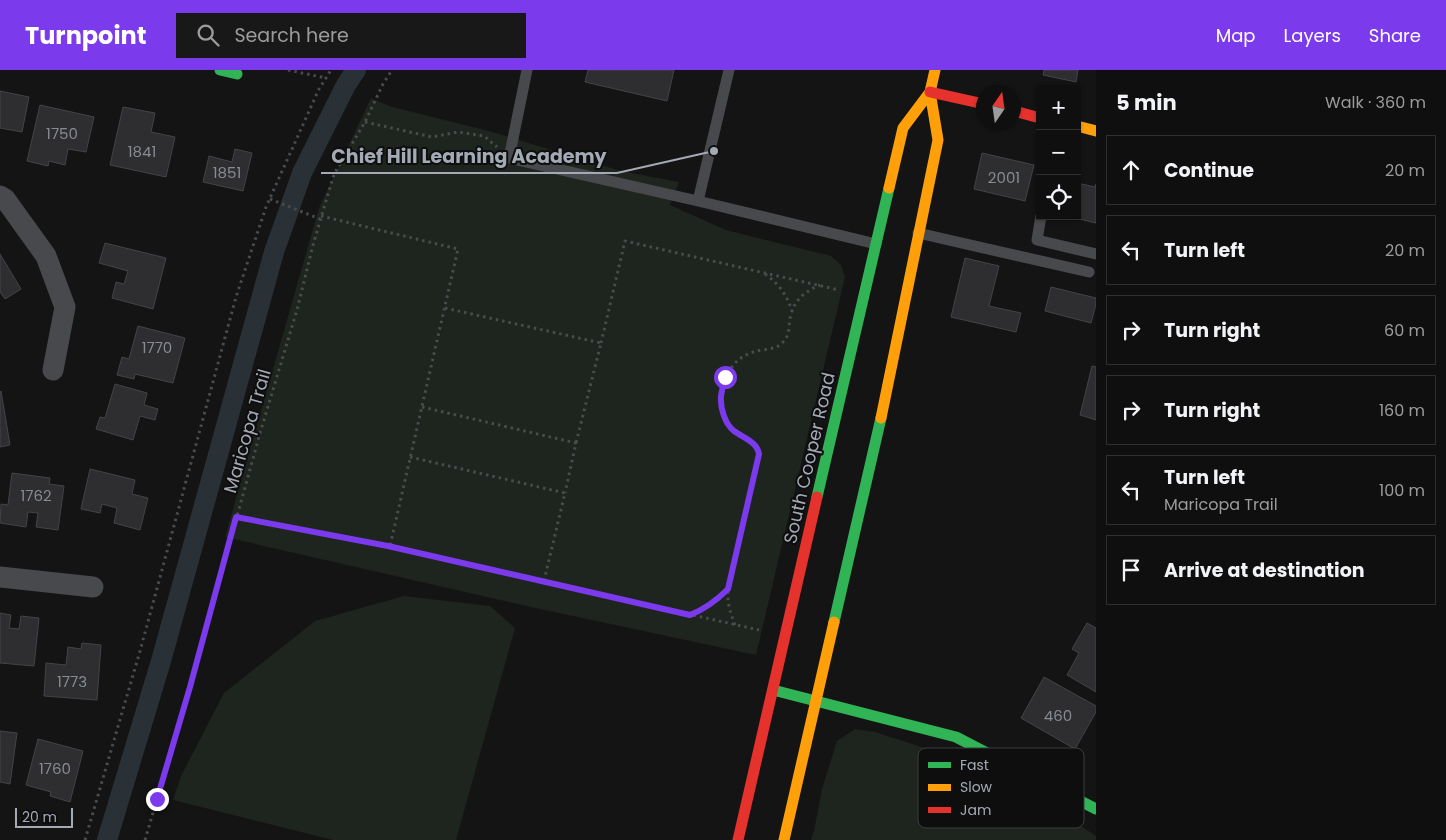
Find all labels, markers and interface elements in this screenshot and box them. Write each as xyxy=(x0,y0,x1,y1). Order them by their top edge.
search box xyxy=(176,13,526,58)
text: Turnpoint xyxy=(25,19,146,52)
icon: search xyxy=(194,21,222,49)
text: Search here xyxy=(234,22,349,49)
text: Map xyxy=(1216,23,1256,48)
text: Layers xyxy=(1284,23,1341,48)
text: Share xyxy=(1369,23,1421,48)
north arrow xyxy=(976,85,1021,130)
map controls xyxy=(1036,85,1081,220)
button: + xyxy=(1036,85,1081,130)
text: 5 min xyxy=(1116,88,1177,117)
text: Walk · 360 m xyxy=(1325,91,1426,114)
house number: 1750 xyxy=(46,123,78,144)
button: − xyxy=(1036,130,1081,175)
callout: Chief Hill Learning Academy xyxy=(321,139,617,173)
house number: 1841 xyxy=(128,141,156,162)
text: Chief Hill Learning Academy xyxy=(331,143,608,170)
icon: ahead xyxy=(1117,156,1145,184)
text: Continue xyxy=(1164,157,1254,184)
text: 20 m xyxy=(1385,159,1425,182)
house number: 1851 xyxy=(213,162,241,183)
house number: 2001 xyxy=(988,167,1020,188)
button: locate xyxy=(1036,175,1081,220)
icon: left xyxy=(1117,236,1145,264)
text: Turn left xyxy=(1164,237,1245,264)
text: 20 m xyxy=(1385,239,1425,262)
icon: right xyxy=(1117,316,1145,344)
text: Turn right xyxy=(1164,317,1260,344)
text: 60 m xyxy=(1384,319,1425,342)
house number: 1770 xyxy=(142,337,172,358)
street label: Maricopa Trail xyxy=(217,366,277,496)
route start xyxy=(714,366,737,389)
street label: South Cooper Road xyxy=(777,370,841,546)
icon: right xyxy=(1117,396,1145,424)
text: Turn right xyxy=(1164,397,1260,424)
text: 160 m xyxy=(1379,399,1425,422)
text: Turn left xyxy=(1164,464,1245,491)
icon: left xyxy=(1117,476,1145,504)
text: 100 m xyxy=(1379,479,1425,502)
house number: 1762 xyxy=(20,485,52,506)
text: Maricopa Trail xyxy=(1164,493,1278,516)
icon: arrive xyxy=(1117,556,1145,584)
text: Arrive at destination xyxy=(1164,557,1365,584)
house number: 1773 xyxy=(57,671,87,692)
house number: 460 xyxy=(1044,705,1072,726)
legend xyxy=(918,748,1084,828)
text: Fast xyxy=(960,755,989,775)
house number: 1760 xyxy=(39,758,71,779)
text: Slow xyxy=(960,777,993,797)
route end xyxy=(146,788,169,811)
text: Jam xyxy=(960,800,991,820)
scale bar xyxy=(15,805,72,828)
text: 20 m xyxy=(22,807,57,827)

